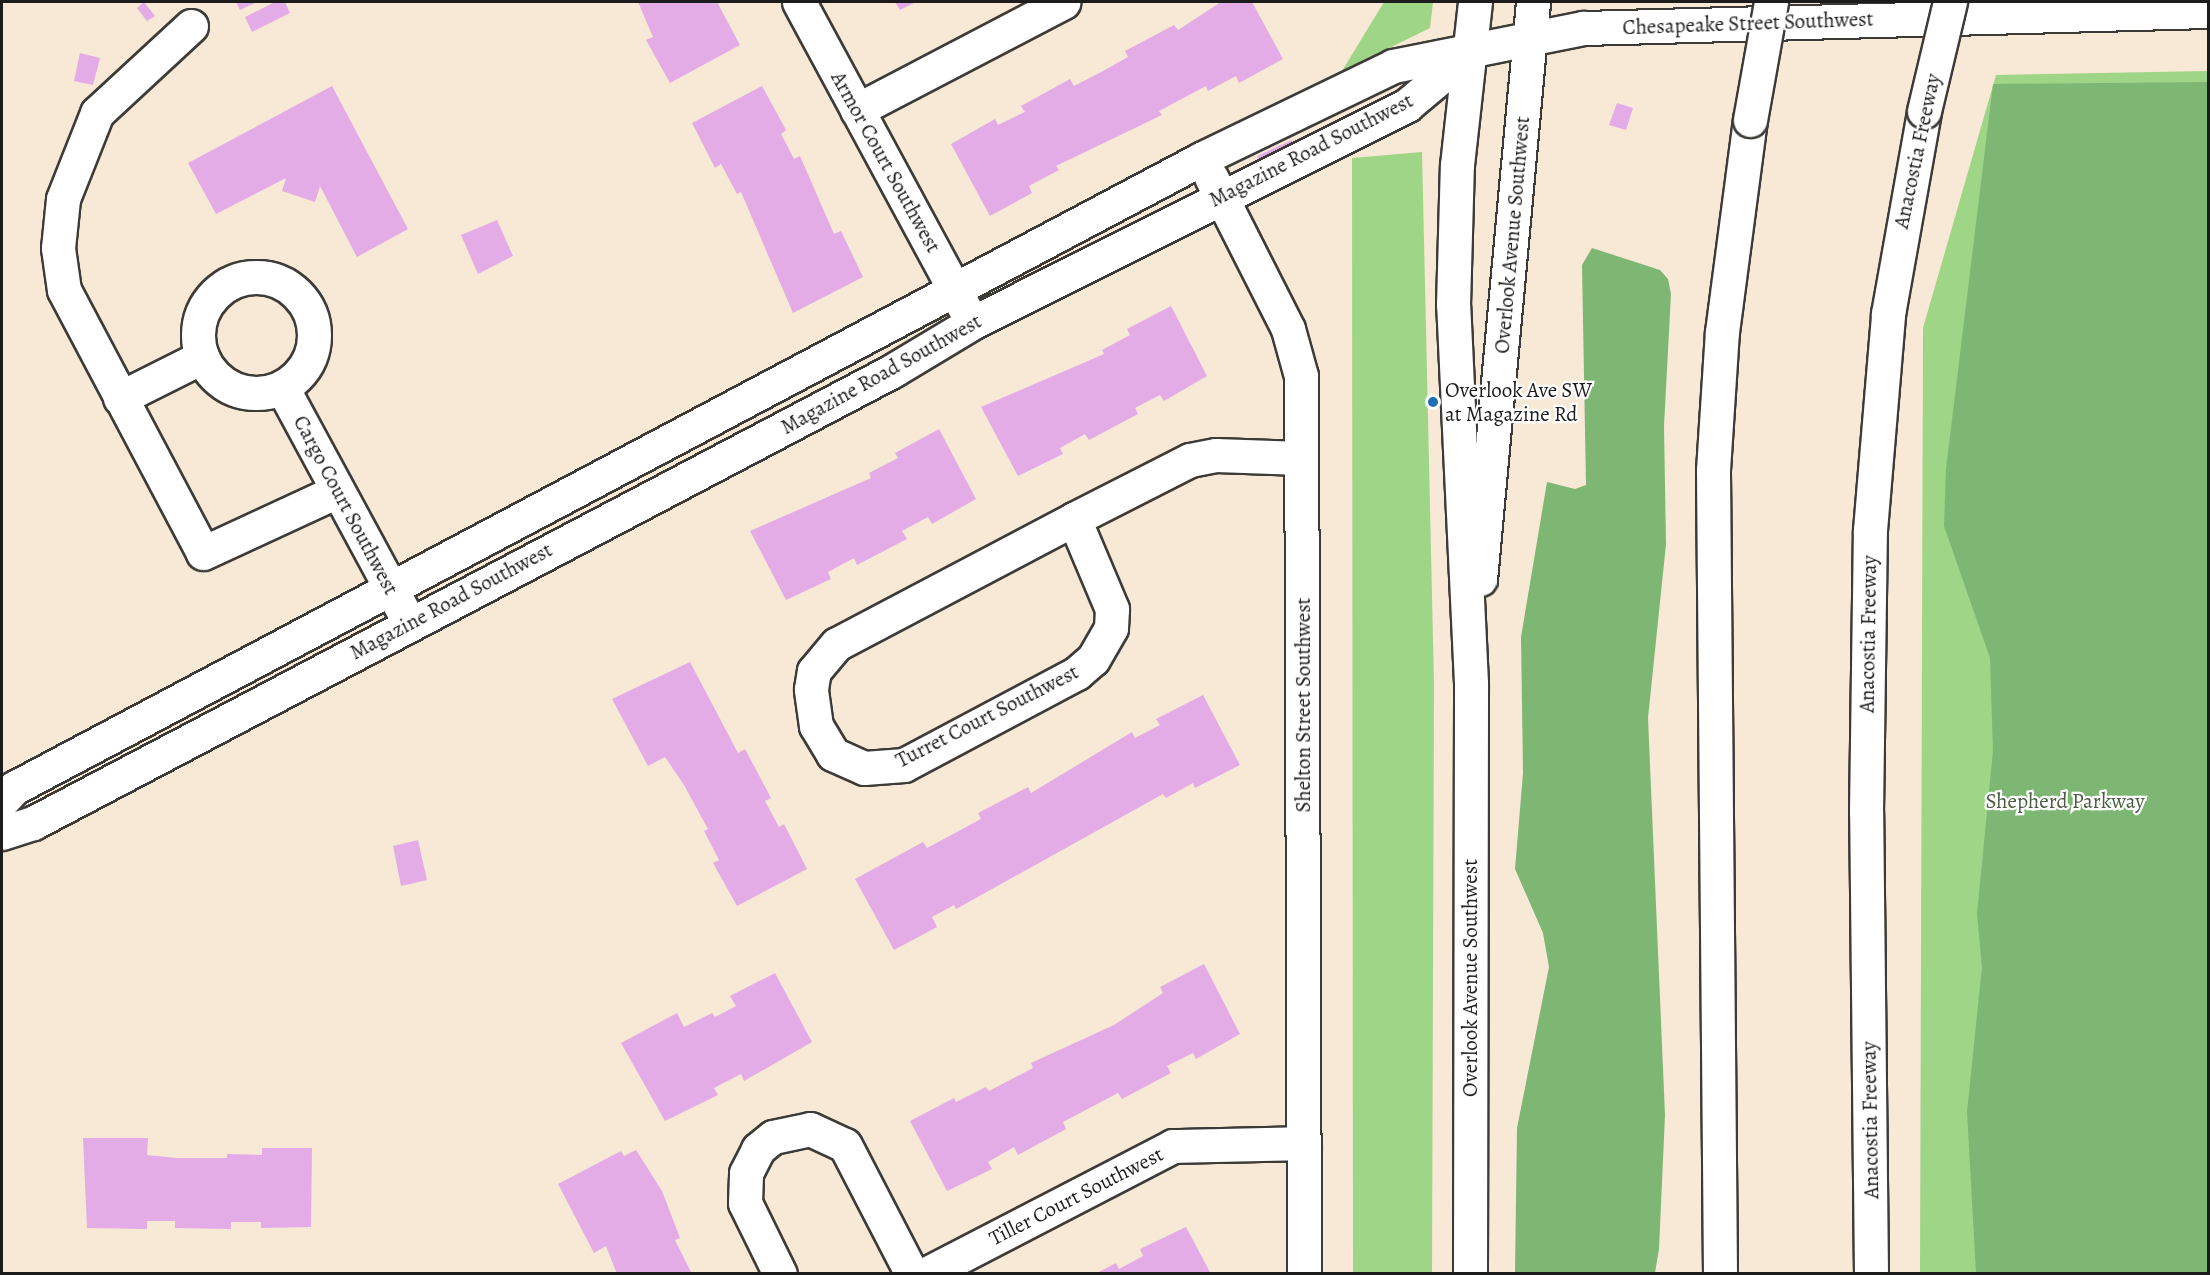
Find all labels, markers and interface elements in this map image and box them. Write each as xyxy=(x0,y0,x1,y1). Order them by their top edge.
street label: Chesapeake Street Southwest xyxy=(1622,6,1874,40)
street label: Armor Court Southwest xyxy=(826,67,946,257)
street label: Anacostia Freeway xyxy=(1888,71,1946,231)
street label: Magazine Road Southwest xyxy=(1205,88,1417,212)
street label: Overlook Avenue Southwest xyxy=(1489,115,1535,355)
street label: Magazine Road Southwest xyxy=(776,308,986,440)
place label: Overlook Ave SW at Magazine Rd xyxy=(1445,377,1592,427)
marker: Overlook Ave SW at Magazine Rd xyxy=(1426,395,1440,409)
street label: Cargo Court Southwest xyxy=(288,411,404,599)
street label: Magazine Road Southwest xyxy=(346,537,556,665)
street label: Anacostia Freeway xyxy=(1854,555,1882,713)
street label: Shelton Street Southwest xyxy=(1290,597,1316,813)
street label: Turret Court Southwest xyxy=(891,659,1083,773)
park label: Shepherd Parkway xyxy=(1985,788,2145,814)
street label: Overlook Avenue Southwest xyxy=(1457,859,1483,1097)
street label: Anacostia Freeway xyxy=(1856,1041,1884,1199)
street label: Tiller Court Southwest xyxy=(985,1141,1167,1251)

